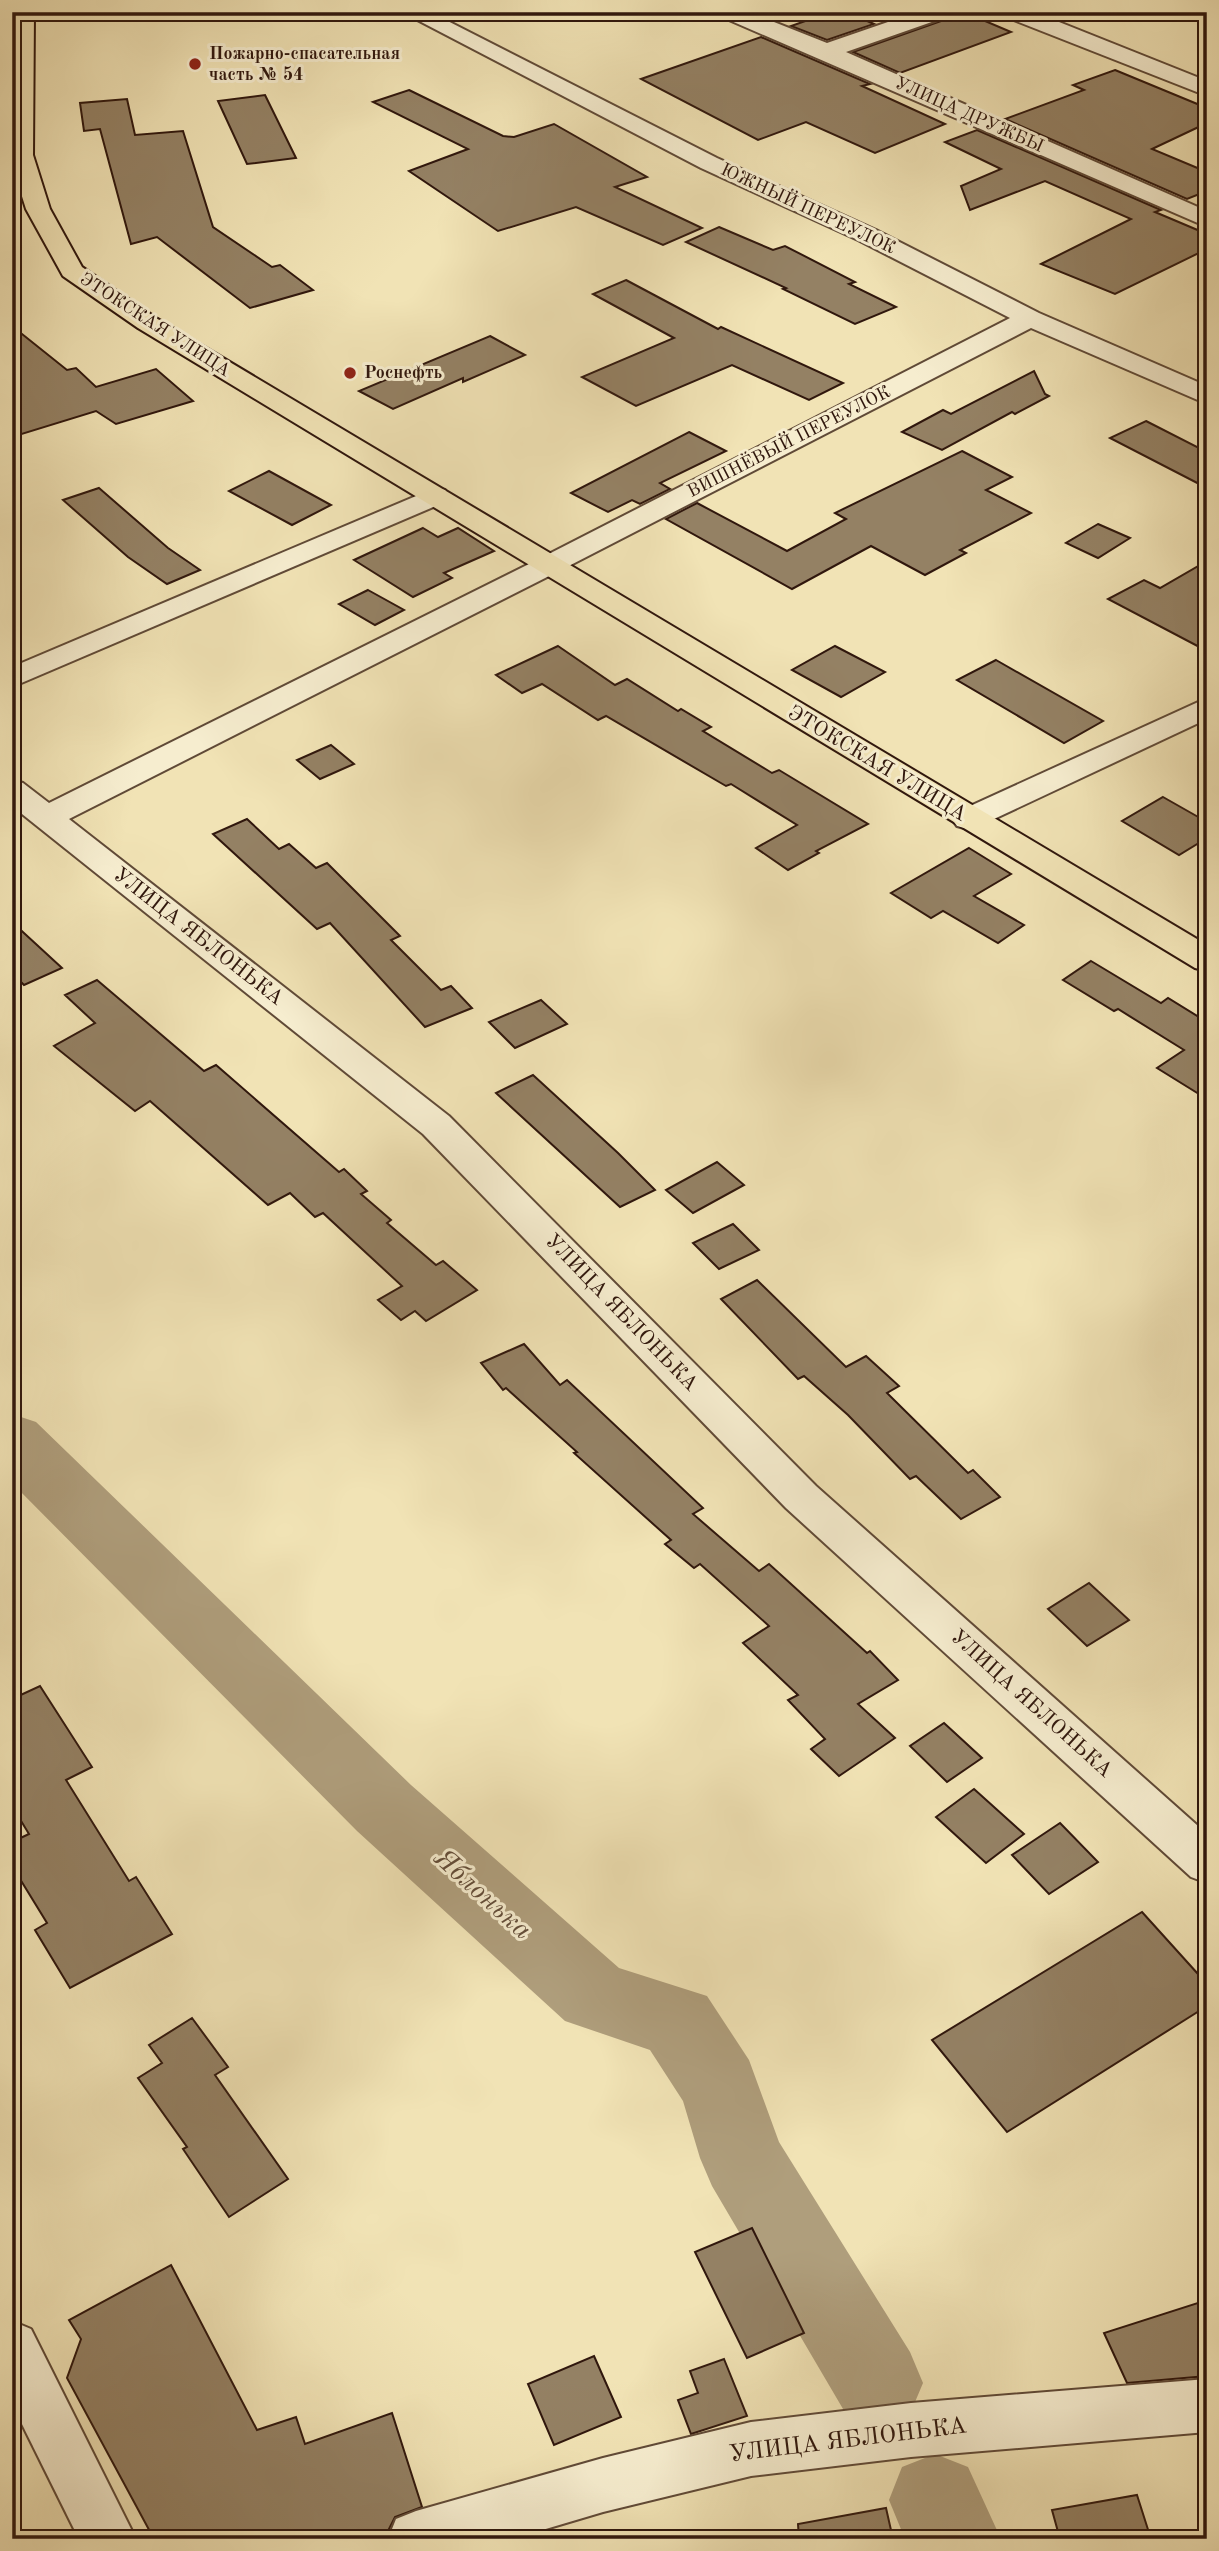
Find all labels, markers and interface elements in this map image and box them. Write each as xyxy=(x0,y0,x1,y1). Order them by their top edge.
place label: Пожарно-спасательная часть № 54 xyxy=(209,45,400,84)
marker: Пожарно-спасательная часть № 54 xyxy=(187,56,203,72)
street label: УЛИЦА ДРУЖБЫ xyxy=(892,74,1046,156)
street label: ЮЖНЫЙ ПЕРЕУЛОК xyxy=(718,157,900,257)
street label: ЭТОКСКАЯ УЛИЦА xyxy=(77,270,234,380)
place label: Роснефть xyxy=(364,364,443,383)
marker: Роснефть xyxy=(342,365,358,381)
street label: ВИШНЁВЫЙ ПЕРЕУЛОК xyxy=(683,379,893,501)
street label: ЭТОКСКАЯ УЛИЦА xyxy=(784,702,970,826)
street label: УЛИЦА ЯБЛОНЬКА xyxy=(109,864,287,1010)
street label: УЛИЦА ЯБЛОНЬКА xyxy=(541,1230,701,1396)
street label: УЛИЦА ЯБЛОНЬКА xyxy=(946,1626,1116,1782)
water label: Яблонька xyxy=(428,1844,536,1946)
street label: УЛИЦА ЯБЛОНЬКА xyxy=(728,2415,968,2467)

